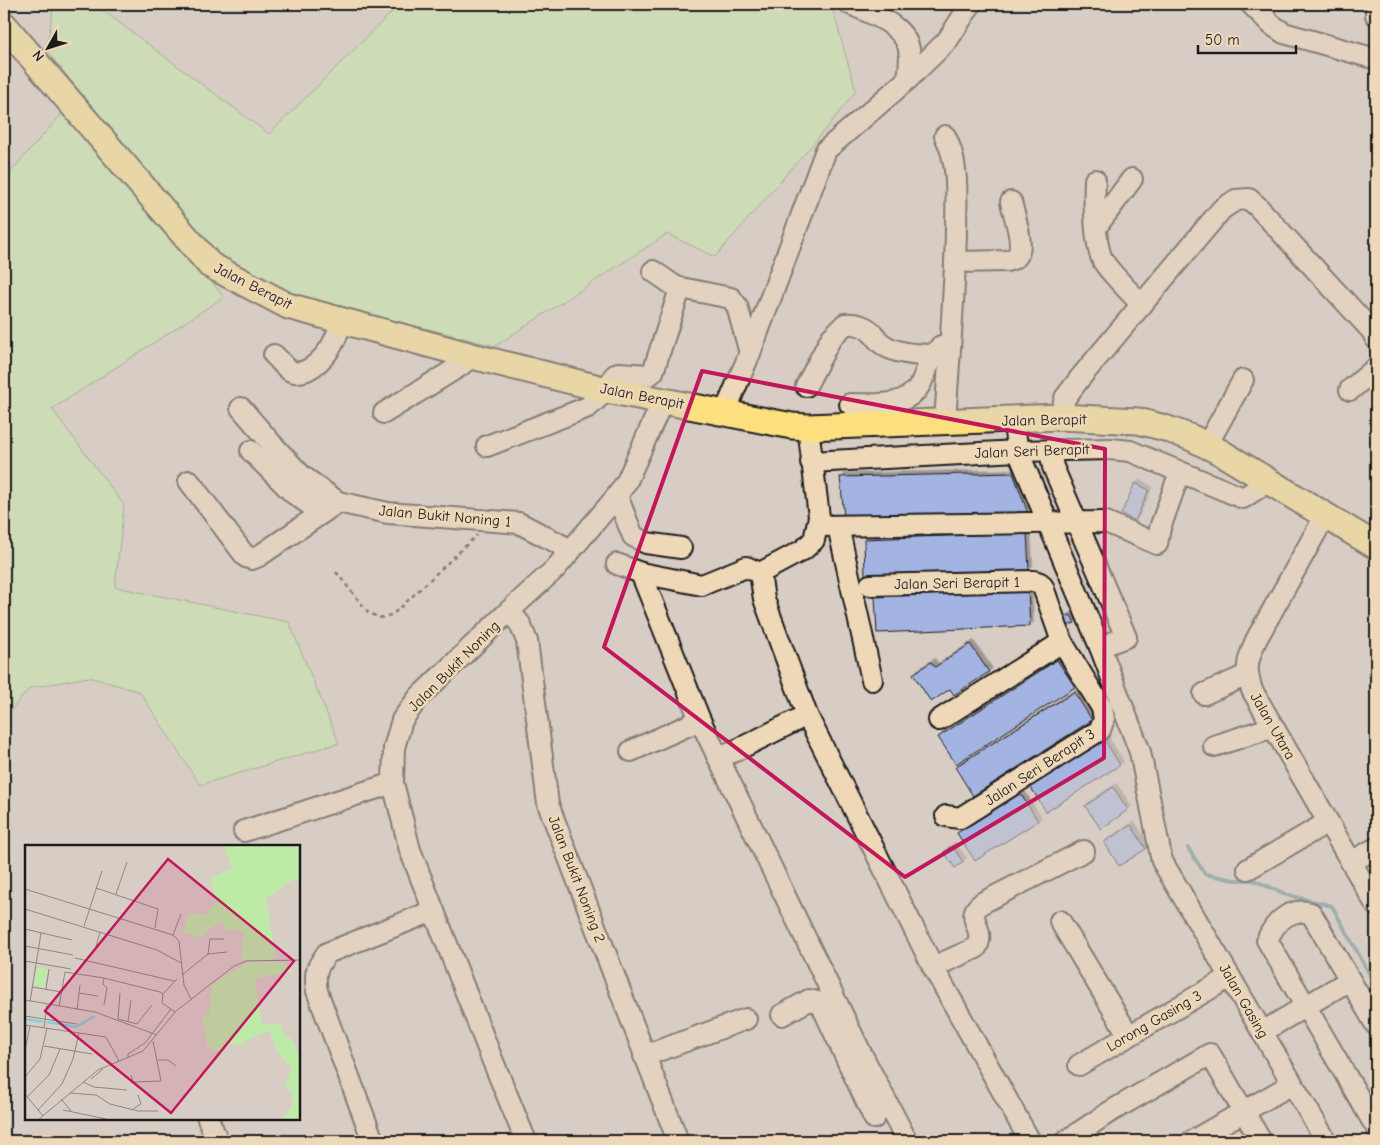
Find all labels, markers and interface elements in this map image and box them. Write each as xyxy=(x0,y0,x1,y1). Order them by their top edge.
north arrow xyxy=(22,22,72,72)
scale bar xyxy=(1198,22,1295,54)
text: 50 m xyxy=(1205,31,1240,49)
text: N xyxy=(29,47,48,65)
street label: Jalan Berapit xyxy=(211,259,296,314)
street label: Jalan Berapit xyxy=(599,379,686,413)
street label: Jalan Berapit xyxy=(1001,410,1087,430)
street label: Jalan Seri Berapit xyxy=(974,440,1090,462)
street label: Jalan Bukit Noning 1 xyxy=(378,501,512,531)
street label: Jalan Seri Berapit 1 xyxy=(894,573,1020,593)
street label: Jalan Bukit Noning xyxy=(405,617,503,715)
street label: Jalan Utara xyxy=(1247,689,1299,763)
street label: Jalan Seri Berapit 3 xyxy=(982,725,1098,809)
street label: Jalan Bukit Noning 2 xyxy=(545,813,609,945)
inset map xyxy=(25,845,300,1120)
street label: Jalan Gasing xyxy=(1215,960,1273,1042)
street label: Lorong Gasing 3 xyxy=(1103,986,1205,1056)

